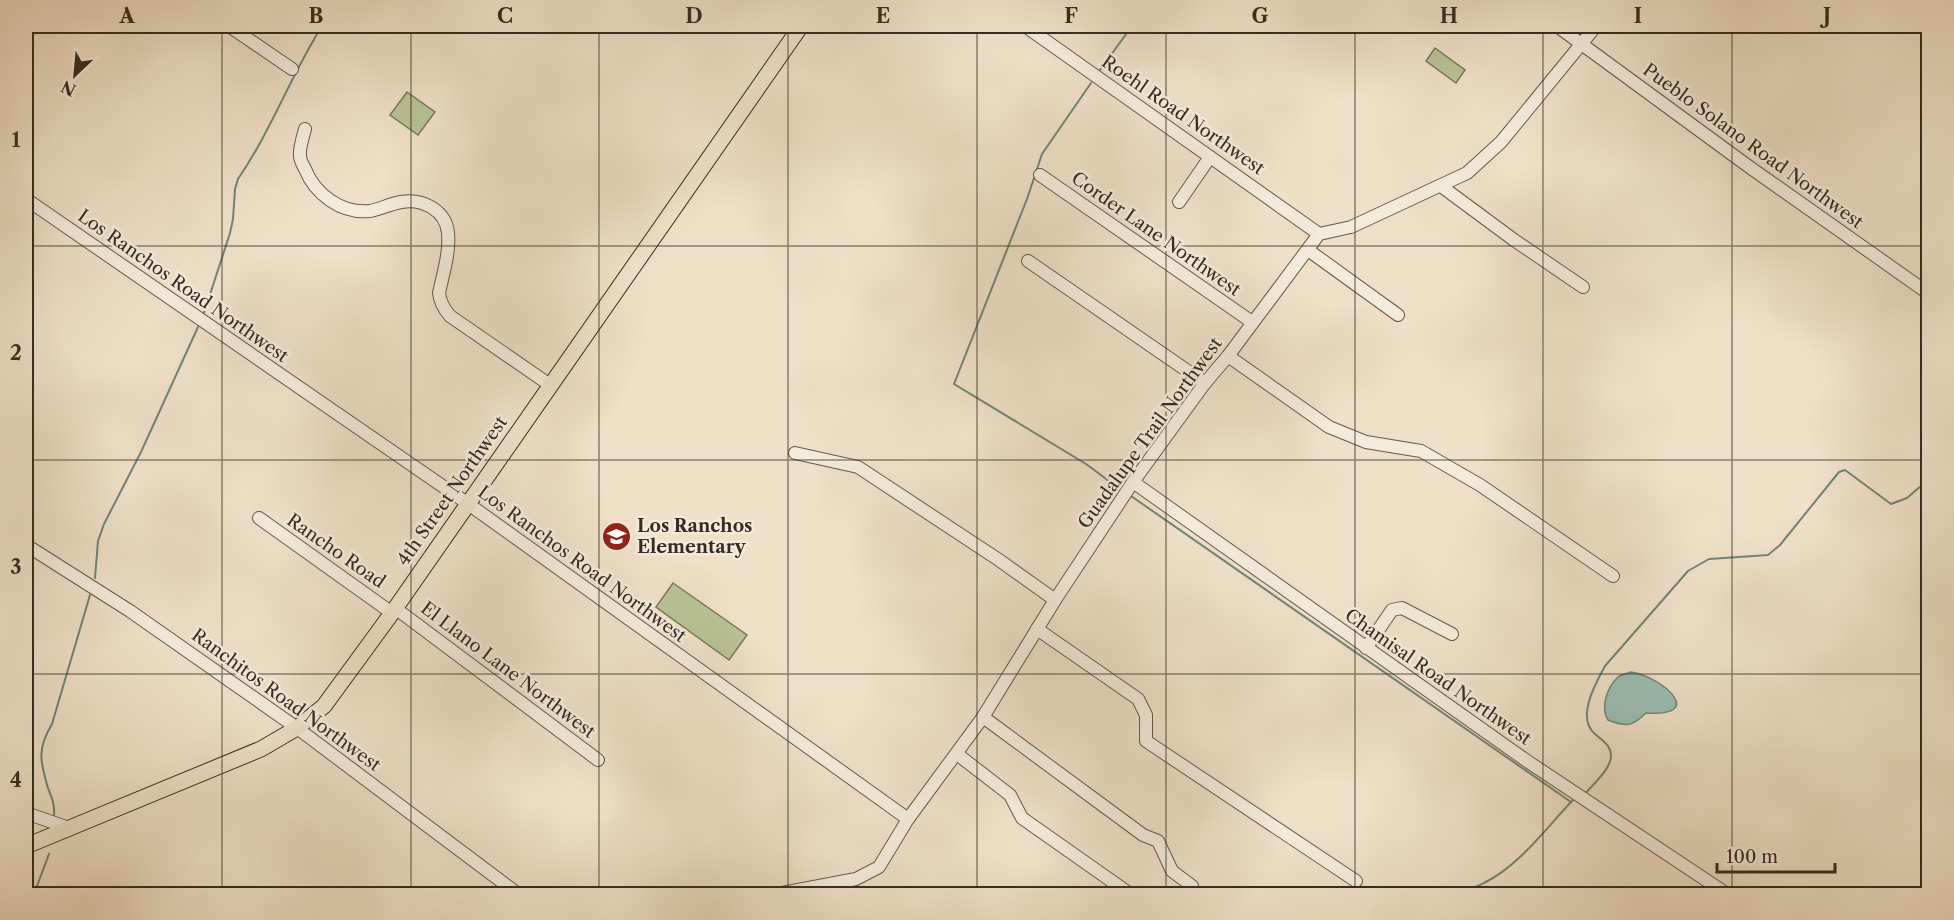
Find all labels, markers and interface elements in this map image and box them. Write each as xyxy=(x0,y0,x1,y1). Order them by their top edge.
text: A xyxy=(118,4,135,28)
text: B xyxy=(309,4,324,28)
text: C xyxy=(497,4,513,28)
text: D xyxy=(685,4,703,28)
text: E xyxy=(876,4,890,28)
text: F xyxy=(1064,4,1078,28)
text: G xyxy=(1252,4,1269,28)
text: H xyxy=(1440,4,1458,28)
text: I xyxy=(1634,4,1642,28)
text: J xyxy=(1819,4,1831,28)
north arrow xyxy=(45,45,105,105)
street label: Roehl Road Northwest xyxy=(1097,50,1269,180)
street label: Pueblo Solano Road Northwest xyxy=(1639,59,1868,234)
text: N xyxy=(58,76,79,101)
text: 1 xyxy=(12,128,21,152)
street label: Corder Lane Northwest xyxy=(1067,167,1245,301)
street label: Los Ranchos Road Northwest xyxy=(74,205,293,368)
street label: Guadalupe Trail Northwest xyxy=(1073,332,1227,533)
text: 2 xyxy=(10,341,22,365)
street label: 4th Street Northwest xyxy=(392,412,512,570)
street label: Los Ranchos Road Northwest xyxy=(474,481,691,647)
street label: Rancho Road xyxy=(283,509,389,593)
place label: Los Ranchos Elementary xyxy=(637,515,752,558)
school or university icon: Los Ranchos Elementary xyxy=(600,520,632,552)
text: 3 xyxy=(10,555,22,579)
street label: El Llano Lane Northwest xyxy=(417,597,600,743)
street label: Chamisal Road Northwest xyxy=(1341,604,1536,750)
street label: Ranchitos Road Northwest xyxy=(187,624,385,776)
text: 4 xyxy=(10,768,22,792)
scale bar xyxy=(1717,836,1836,874)
text: 100 m xyxy=(1726,846,1778,868)

